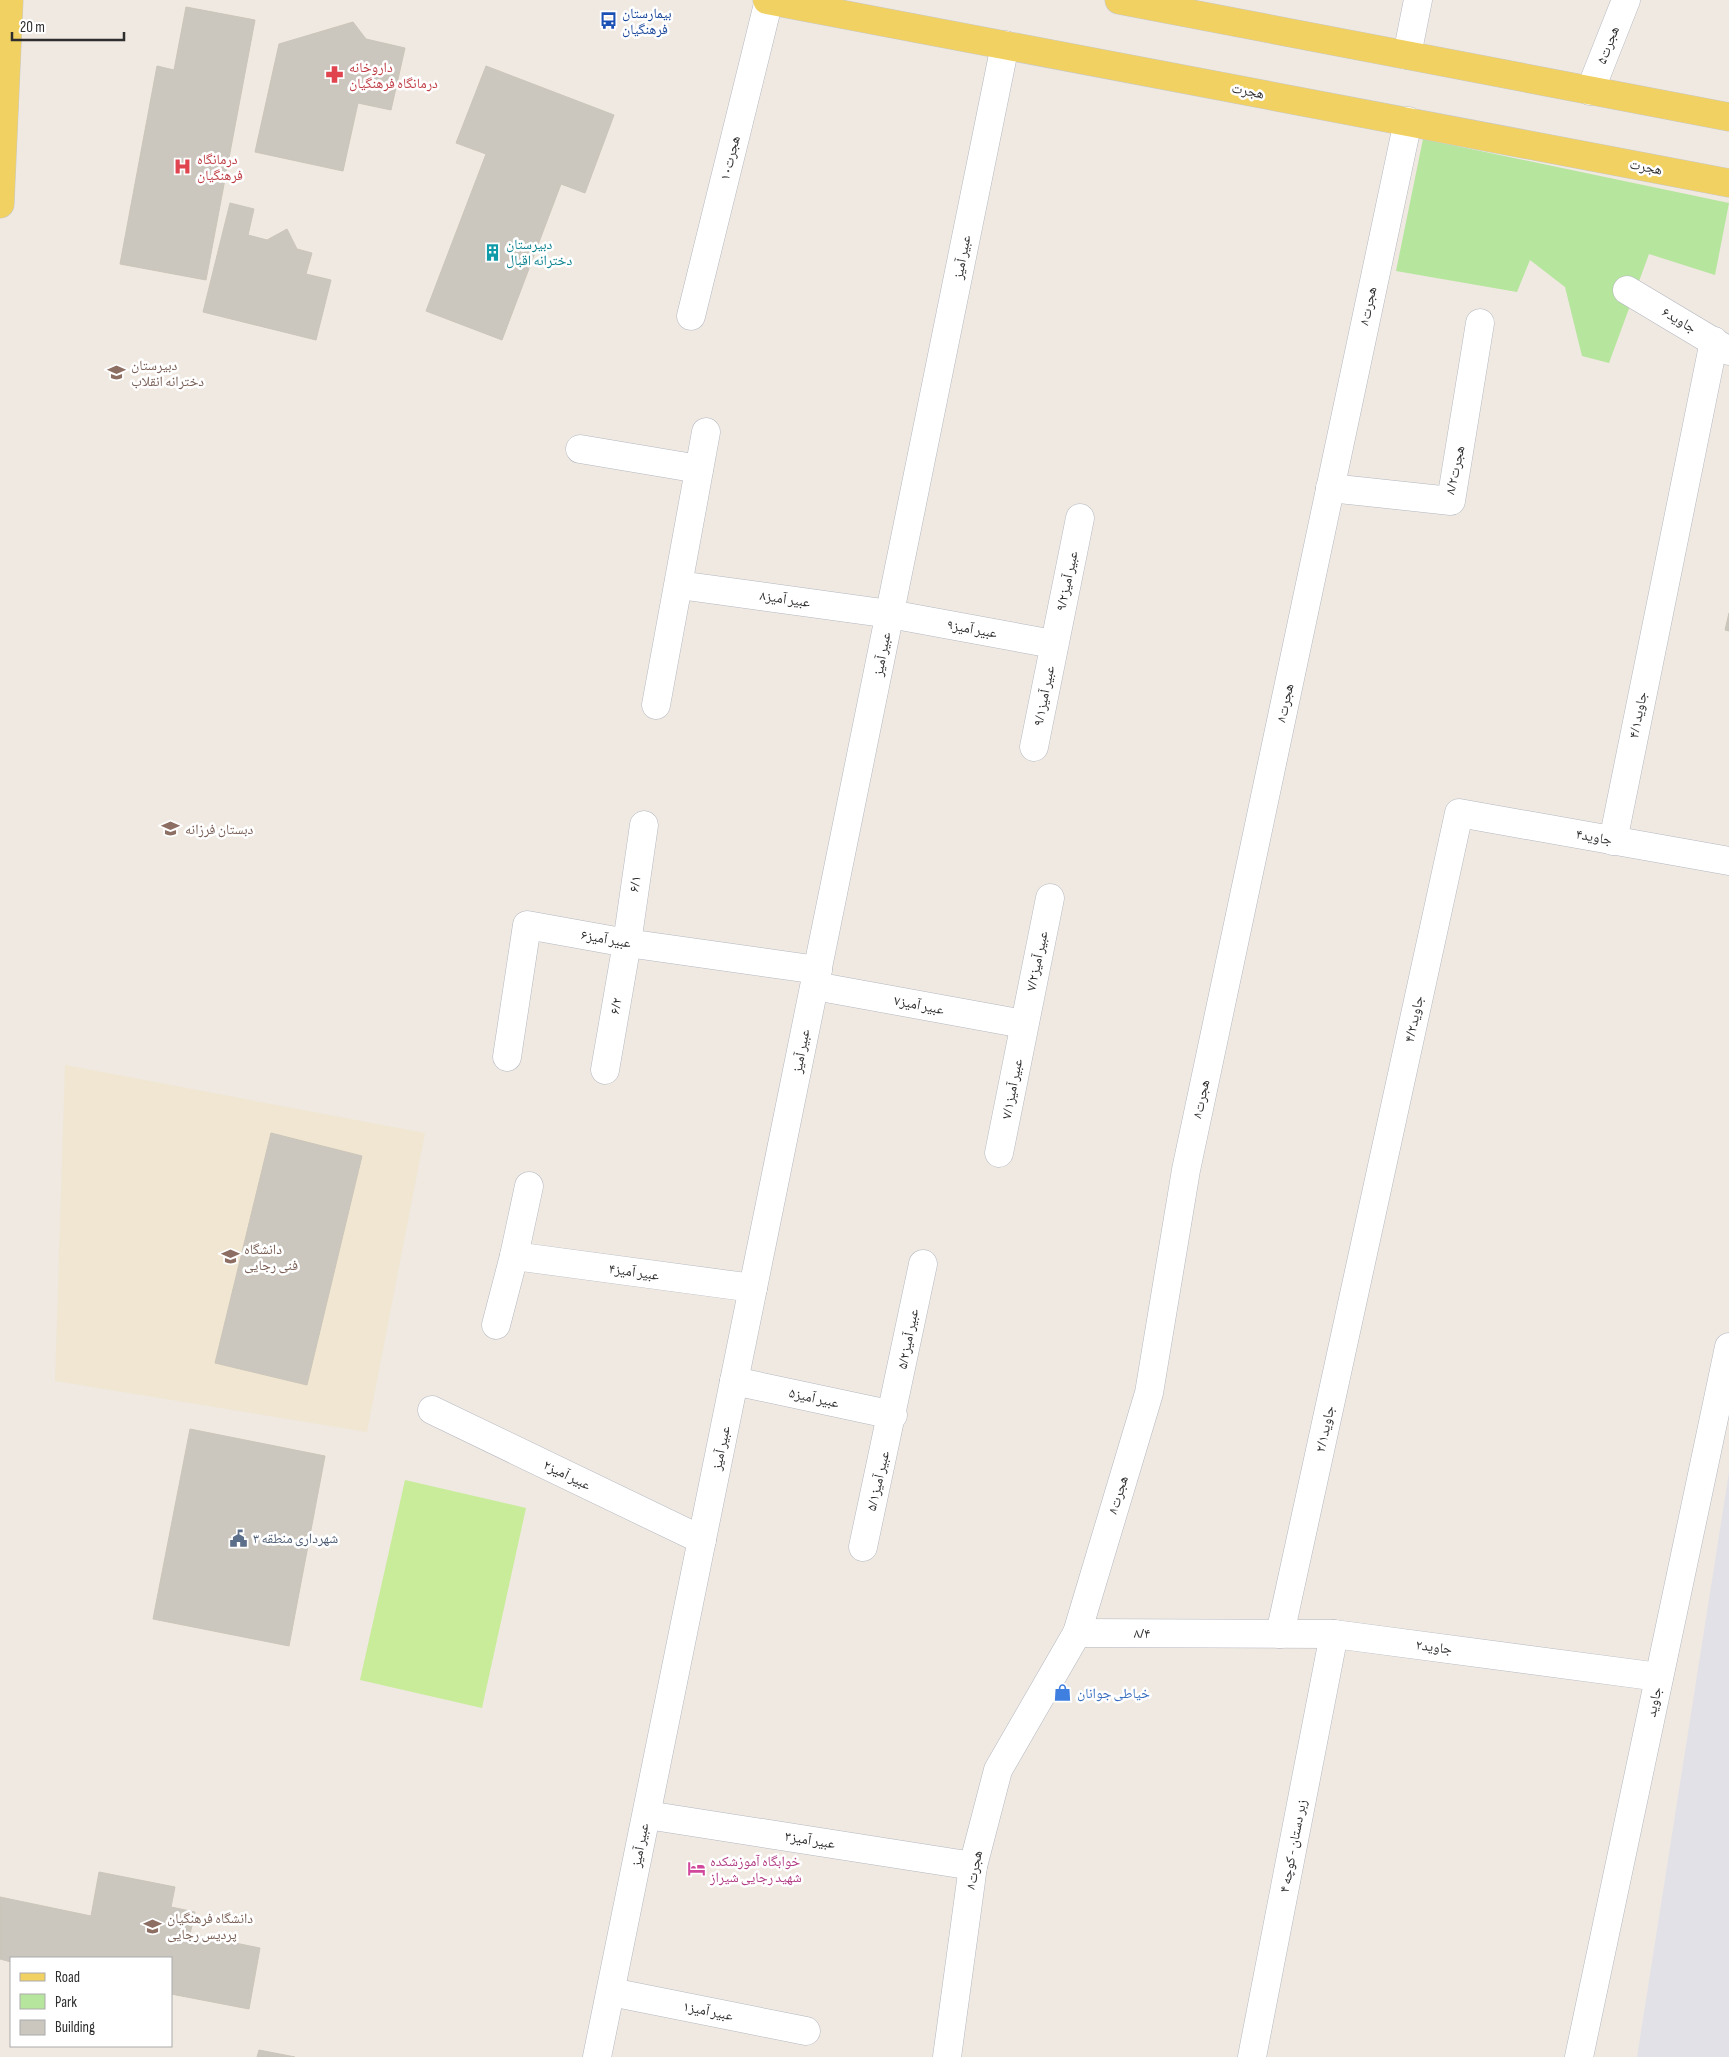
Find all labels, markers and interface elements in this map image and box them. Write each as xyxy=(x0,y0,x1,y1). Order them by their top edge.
place label: بیمارستان فرهنگیان xyxy=(622,5,672,38)
scale bar xyxy=(12,10,125,42)
bus stop icon: بیمارستان فرهنگیان xyxy=(598,11,618,31)
text: 20 m xyxy=(20,18,45,37)
street label: هجرت۵ xyxy=(1593,24,1623,66)
place label: داروخانه درمانگاه فرهنگیان xyxy=(349,59,438,92)
pharmacy icon: داروخانه درمانگاه فرهنگیان xyxy=(325,65,345,85)
street label: هجرت xyxy=(1230,80,1266,102)
street label: هجرت۱۰ xyxy=(716,134,744,182)
place label: درمانگاه فرهنگیان xyxy=(197,151,243,184)
street label: هجرت xyxy=(1628,156,1664,178)
hospital icon: درمانگاه فرهنگیان xyxy=(173,157,193,177)
street label: عبیر آمیز xyxy=(949,234,975,281)
place label: دبیرستان دخترانه اقبال xyxy=(506,236,573,269)
building icon: دبیرستان دخترانه اقبال xyxy=(482,242,502,262)
street label: هجرت۸ xyxy=(1356,285,1380,327)
street label: ۶جاوید xyxy=(1659,303,1699,337)
place label: دبیرستان دخترانه انقلاب xyxy=(131,357,204,390)
school or university icon: دبیرستان دخترانه انقلاب xyxy=(107,363,127,383)
street label: هجرت۸/۲ xyxy=(1442,444,1468,496)
street label: ۹/۲عبیر آمیز xyxy=(1052,549,1082,613)
street label: ۸عبیر آمیز xyxy=(759,587,811,611)
street label: عبیر آمیز۹ xyxy=(946,616,998,642)
street label: عبیر آمیز xyxy=(869,631,895,678)
street label: ۹/۱عبیر آمیز xyxy=(1030,664,1058,728)
street label: هجرت۸ xyxy=(1273,682,1297,724)
street label: ۴/۱جاوید xyxy=(1625,690,1651,740)
school or university icon: دبستان فرزانه xyxy=(161,819,181,839)
place label: دبستان فرزانه xyxy=(185,821,254,838)
street label: ۴جاوید xyxy=(1574,825,1614,849)
street label: ۶/۱ xyxy=(625,875,645,893)
street label: ۶عبیر آمیز xyxy=(580,926,632,952)
street label: ۷/۲عبیر آمیز xyxy=(1022,929,1052,993)
street label: ۷عبیر آمیز xyxy=(892,992,946,1018)
street label: ۴/۲جاوید xyxy=(1401,994,1427,1044)
street label: ۶/۲ xyxy=(606,996,626,1016)
street label: عبیر آمیز xyxy=(788,1028,814,1075)
street label: ۷/۱عبیر آمیز xyxy=(998,1057,1026,1121)
street label: هجرت۸ xyxy=(1189,1078,1213,1120)
place label: دانشگاه فنی رجایی xyxy=(244,1241,298,1274)
school or university icon: دانشگاه فنی رجایی xyxy=(220,1247,240,1267)
street label: ۴عبیر آمیز xyxy=(608,1260,660,1284)
street label: ۵/۲عبیر آمیز xyxy=(894,1307,922,1371)
street label: ۵عبیر آمیز xyxy=(787,1384,841,1412)
street label: ۲/۱جاوید xyxy=(1312,1404,1338,1454)
street label: عبیر آمیز xyxy=(708,1424,734,1473)
street label: ۵/۱عبیر آمیز xyxy=(863,1449,893,1513)
street label: ۲عبیر آمیز xyxy=(540,1456,594,1494)
street label: هجرت۸ xyxy=(1104,1474,1132,1516)
public building icon: شهرداری منطقه ۳ xyxy=(229,1528,249,1548)
place label: شهرداری منطقه ۳ xyxy=(253,1530,338,1547)
street label: ۸/۴ xyxy=(1134,1625,1150,1642)
street label: ۲جاوید xyxy=(1415,1636,1453,1658)
shop icon: خیاطی جوانان xyxy=(1053,1683,1073,1703)
place label: خیاطی جوانان xyxy=(1077,1685,1150,1702)
street label: جاوید xyxy=(1643,1685,1665,1719)
street label: زبر دستان - کوچه ۴ xyxy=(1276,1798,1310,1894)
street label: عبیر آمیز xyxy=(627,1822,653,1869)
street label: ۳عبیر آمیز xyxy=(784,1828,836,1852)
street label: هجرت۸ xyxy=(962,1849,986,1891)
place label: خوابگاه آموزشکده شهید رجایی شیراز xyxy=(709,1853,802,1886)
hotel icon: خوابگاه آموزشکده شهید رجایی شیراز xyxy=(686,1859,706,1879)
place label: دانشگاه فرهنگیان پردیس رجایی xyxy=(167,1910,253,1943)
school or university icon: دانشگاه فرهنگیان پردیس رجایی xyxy=(143,1916,163,1936)
legend xyxy=(10,1957,172,2047)
text: Road xyxy=(55,1968,80,1987)
text: Park xyxy=(55,1993,77,2012)
street label: ۱عبیر آمیز xyxy=(681,1998,735,2024)
text: Building xyxy=(55,2018,95,2037)

